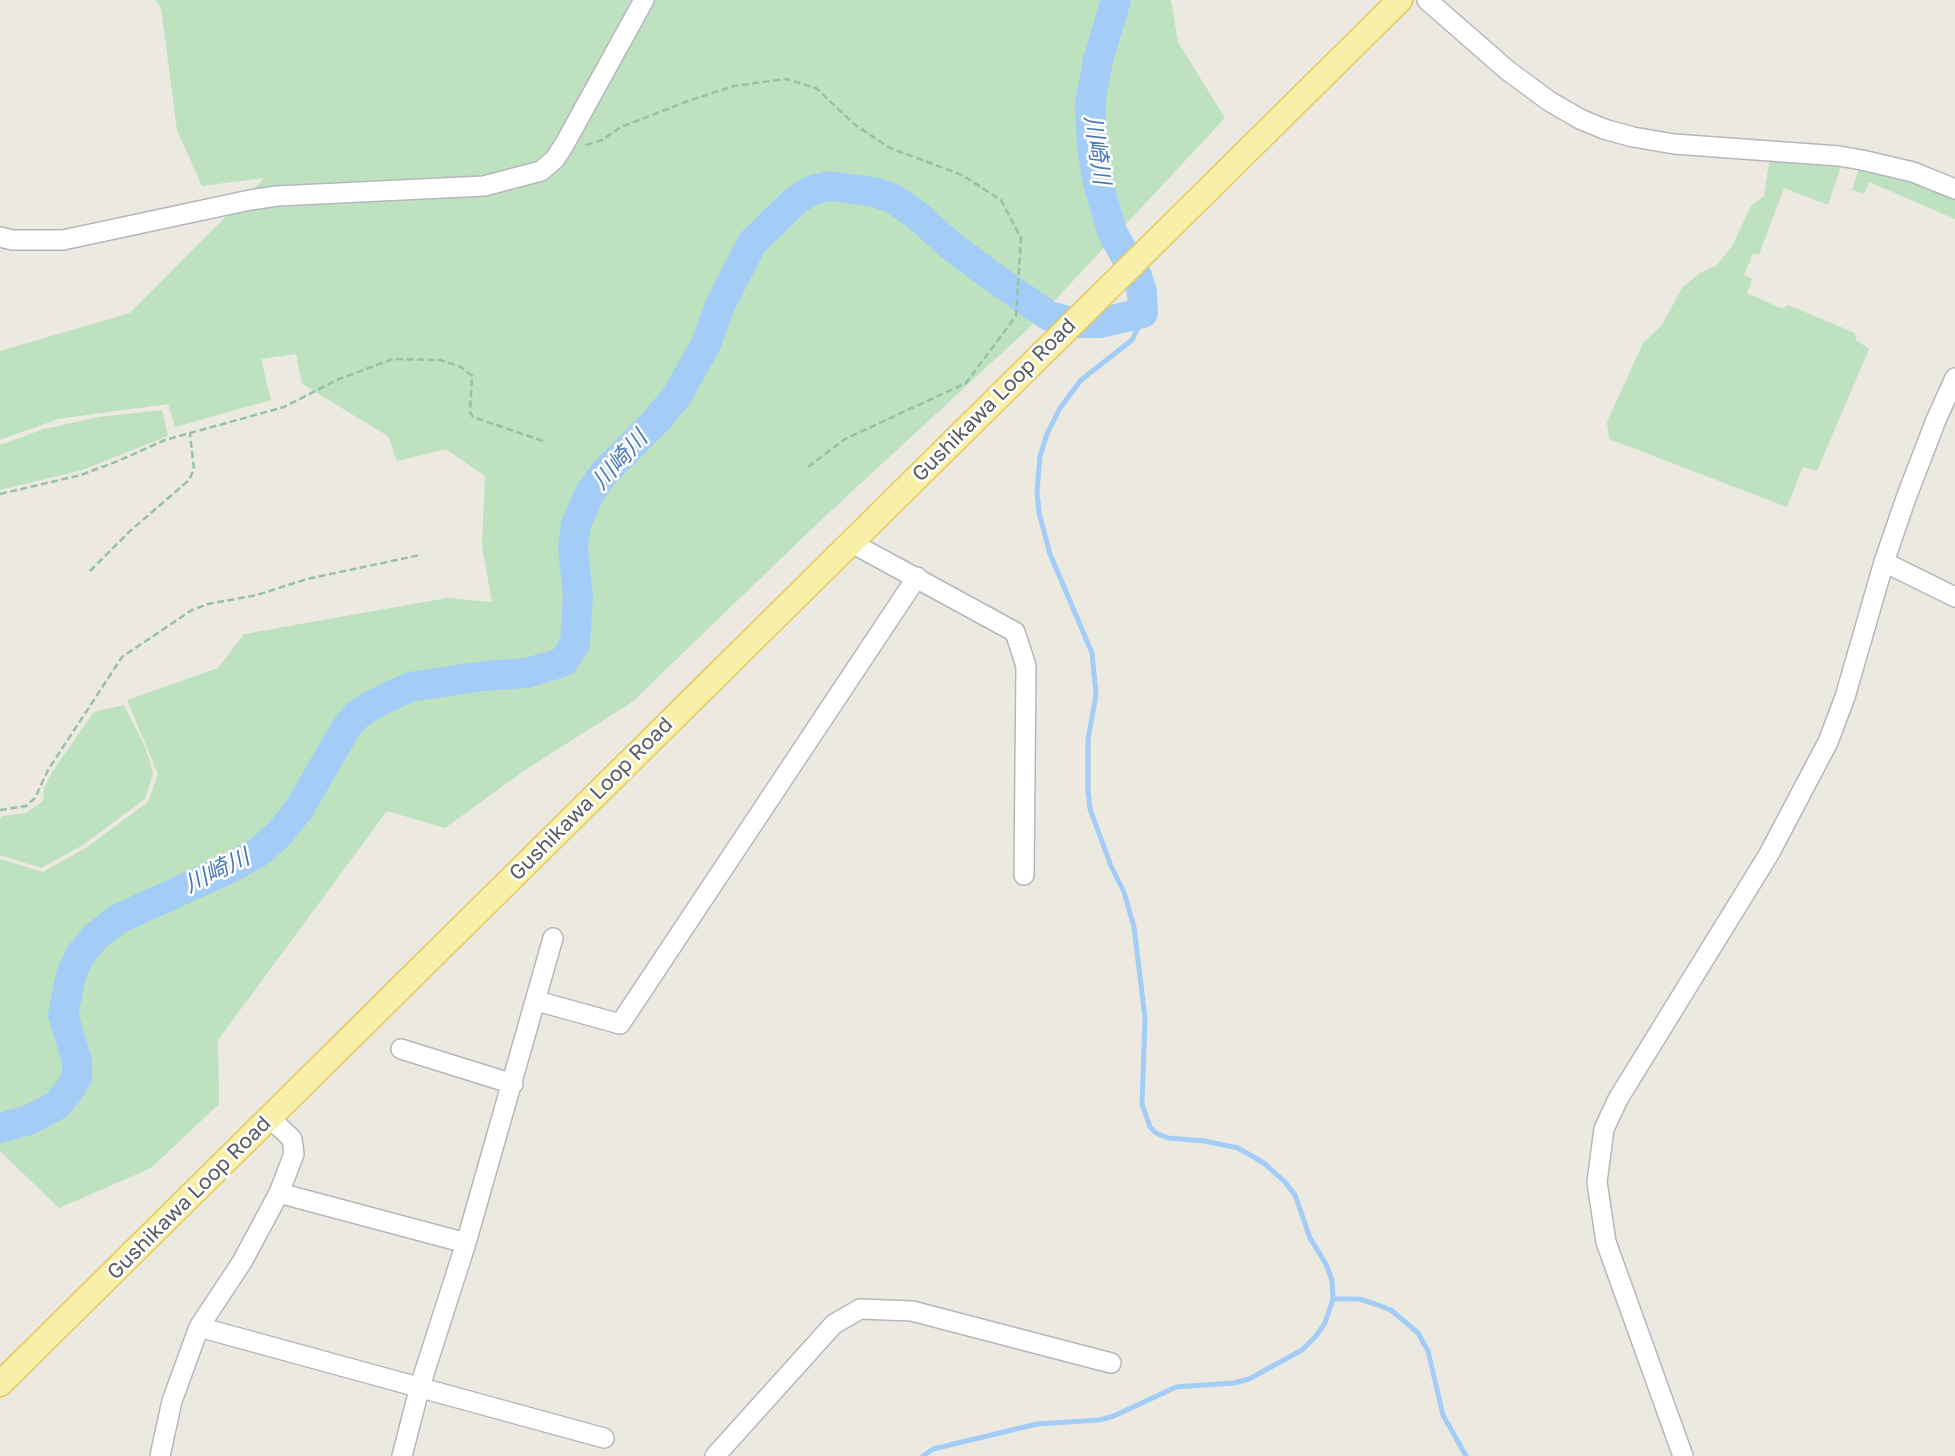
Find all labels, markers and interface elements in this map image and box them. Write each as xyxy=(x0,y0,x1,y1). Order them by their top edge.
water label: 川崎川 xyxy=(1079,114,1115,186)
street label: Gushikawa Loop Road xyxy=(907,313,1081,487)
water label: 川崎川 xyxy=(587,425,653,495)
street label: Gushikawa Loop Road xyxy=(504,712,678,886)
water label: 川崎川 xyxy=(180,843,254,899)
street label: Gushikawa Loop Road xyxy=(102,1111,276,1285)

